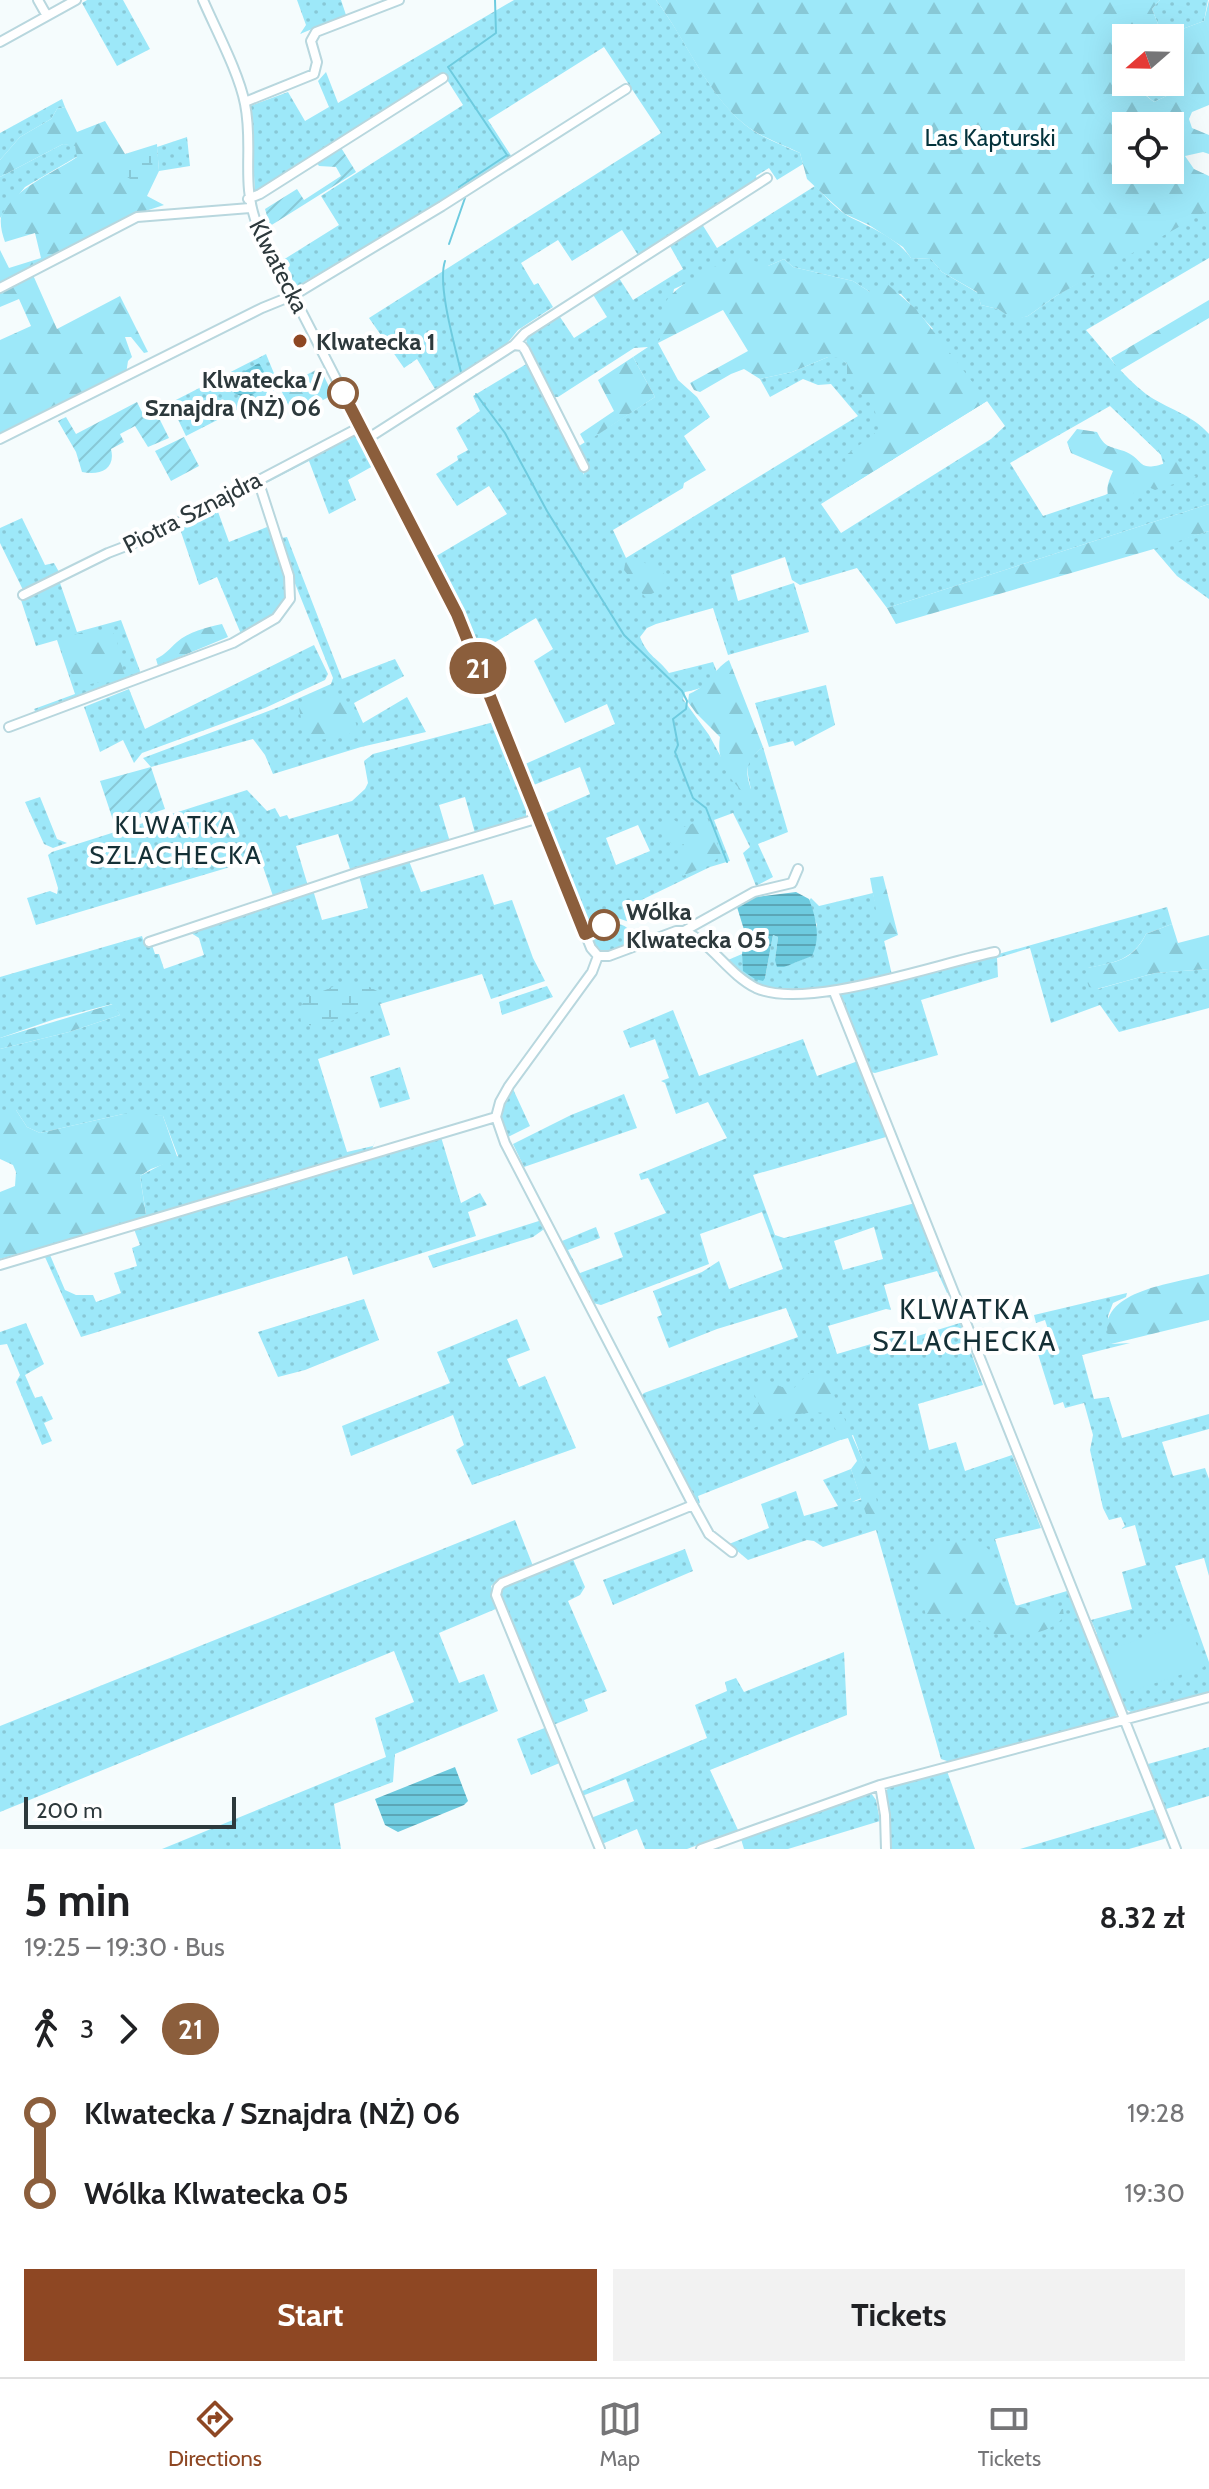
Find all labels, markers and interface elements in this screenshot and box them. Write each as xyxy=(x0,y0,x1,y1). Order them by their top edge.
north arrow xyxy=(1112,24,1184,96)
map controls xyxy=(1112,24,1184,184)
button: locate xyxy=(1112,112,1184,184)
park label: Las Kapturski xyxy=(924,123,1056,152)
street label: Klwatecka xyxy=(243,214,315,318)
place label: Klwatecka 1 xyxy=(316,327,436,356)
marker: Klwatecka 1 xyxy=(291,332,309,350)
place label: Klwatecka / Sznajdra (NŻ) 06 xyxy=(145,365,322,422)
marker: Klwatecka / Sznajdra (NŻ) 06 xyxy=(328,378,358,408)
street label: Piotra Sznajdra xyxy=(118,464,266,559)
line badge: 21 xyxy=(442,642,514,694)
text: 21 xyxy=(465,651,491,685)
district label: KLWATKA SZLACHECKA xyxy=(89,809,263,871)
place label: Wólka Klwatecka 05 xyxy=(626,897,767,954)
marker: Wólka Klwatecka 05 xyxy=(589,910,619,940)
district label: KLWATKA SZLACHECKA xyxy=(872,1292,1058,1358)
scale bar xyxy=(24,1793,236,1829)
text: 200 m xyxy=(36,1797,102,1824)
text: 5 min xyxy=(24,1874,131,1927)
text: 8.32 zł xyxy=(1100,1899,1185,1936)
text: 19:25 – 19:30 · Bus xyxy=(24,1931,225,1963)
icon: walk xyxy=(24,2007,68,2051)
icon: forward xyxy=(106,2007,150,2051)
text: 21 xyxy=(178,2012,203,2046)
text: 3 xyxy=(80,2013,94,2045)
text: Klwatecka / Sznajdra (NŻ) 06 xyxy=(84,2095,460,2132)
text: 19:28 xyxy=(1127,2097,1185,2129)
text: Wólka Klwatecka 05 xyxy=(84,2175,349,2212)
text: 19:30 xyxy=(1124,2177,1185,2209)
button: Start xyxy=(24,2269,597,2361)
button: Tickets xyxy=(613,2269,1185,2361)
tab: Directions xyxy=(168,2397,262,2472)
tab: Map xyxy=(598,2397,642,2472)
tab: Tickets xyxy=(978,2397,1041,2472)

